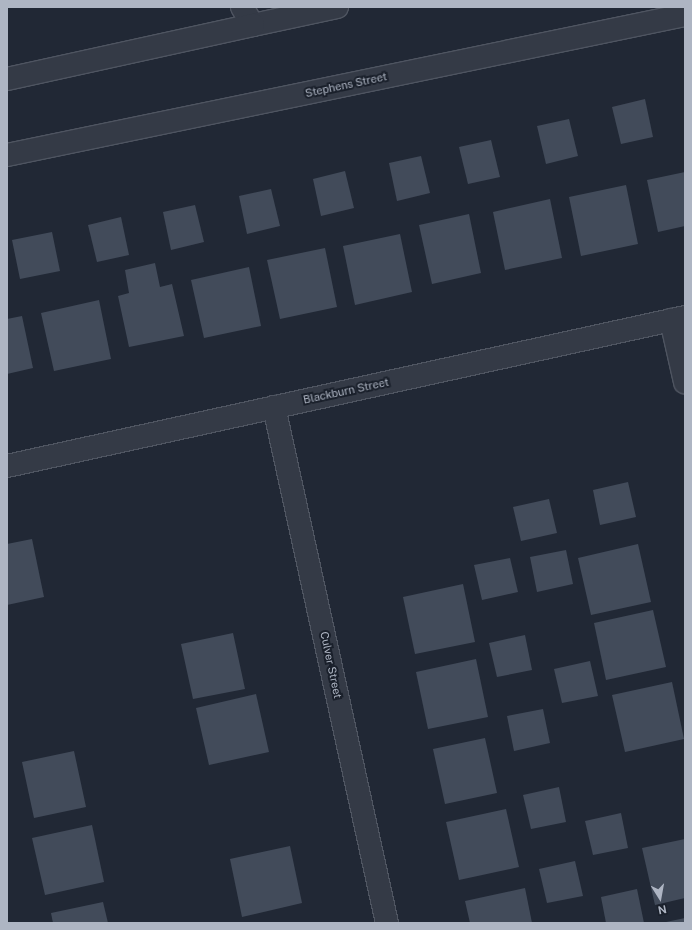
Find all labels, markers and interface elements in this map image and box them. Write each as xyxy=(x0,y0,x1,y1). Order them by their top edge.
street label: Stephens Street xyxy=(304,70,388,100)
street label: Blackburn Street xyxy=(302,375,390,407)
street label: Culver Street xyxy=(317,630,345,700)
north arrow xyxy=(640,878,680,918)
text: N xyxy=(657,903,668,916)

